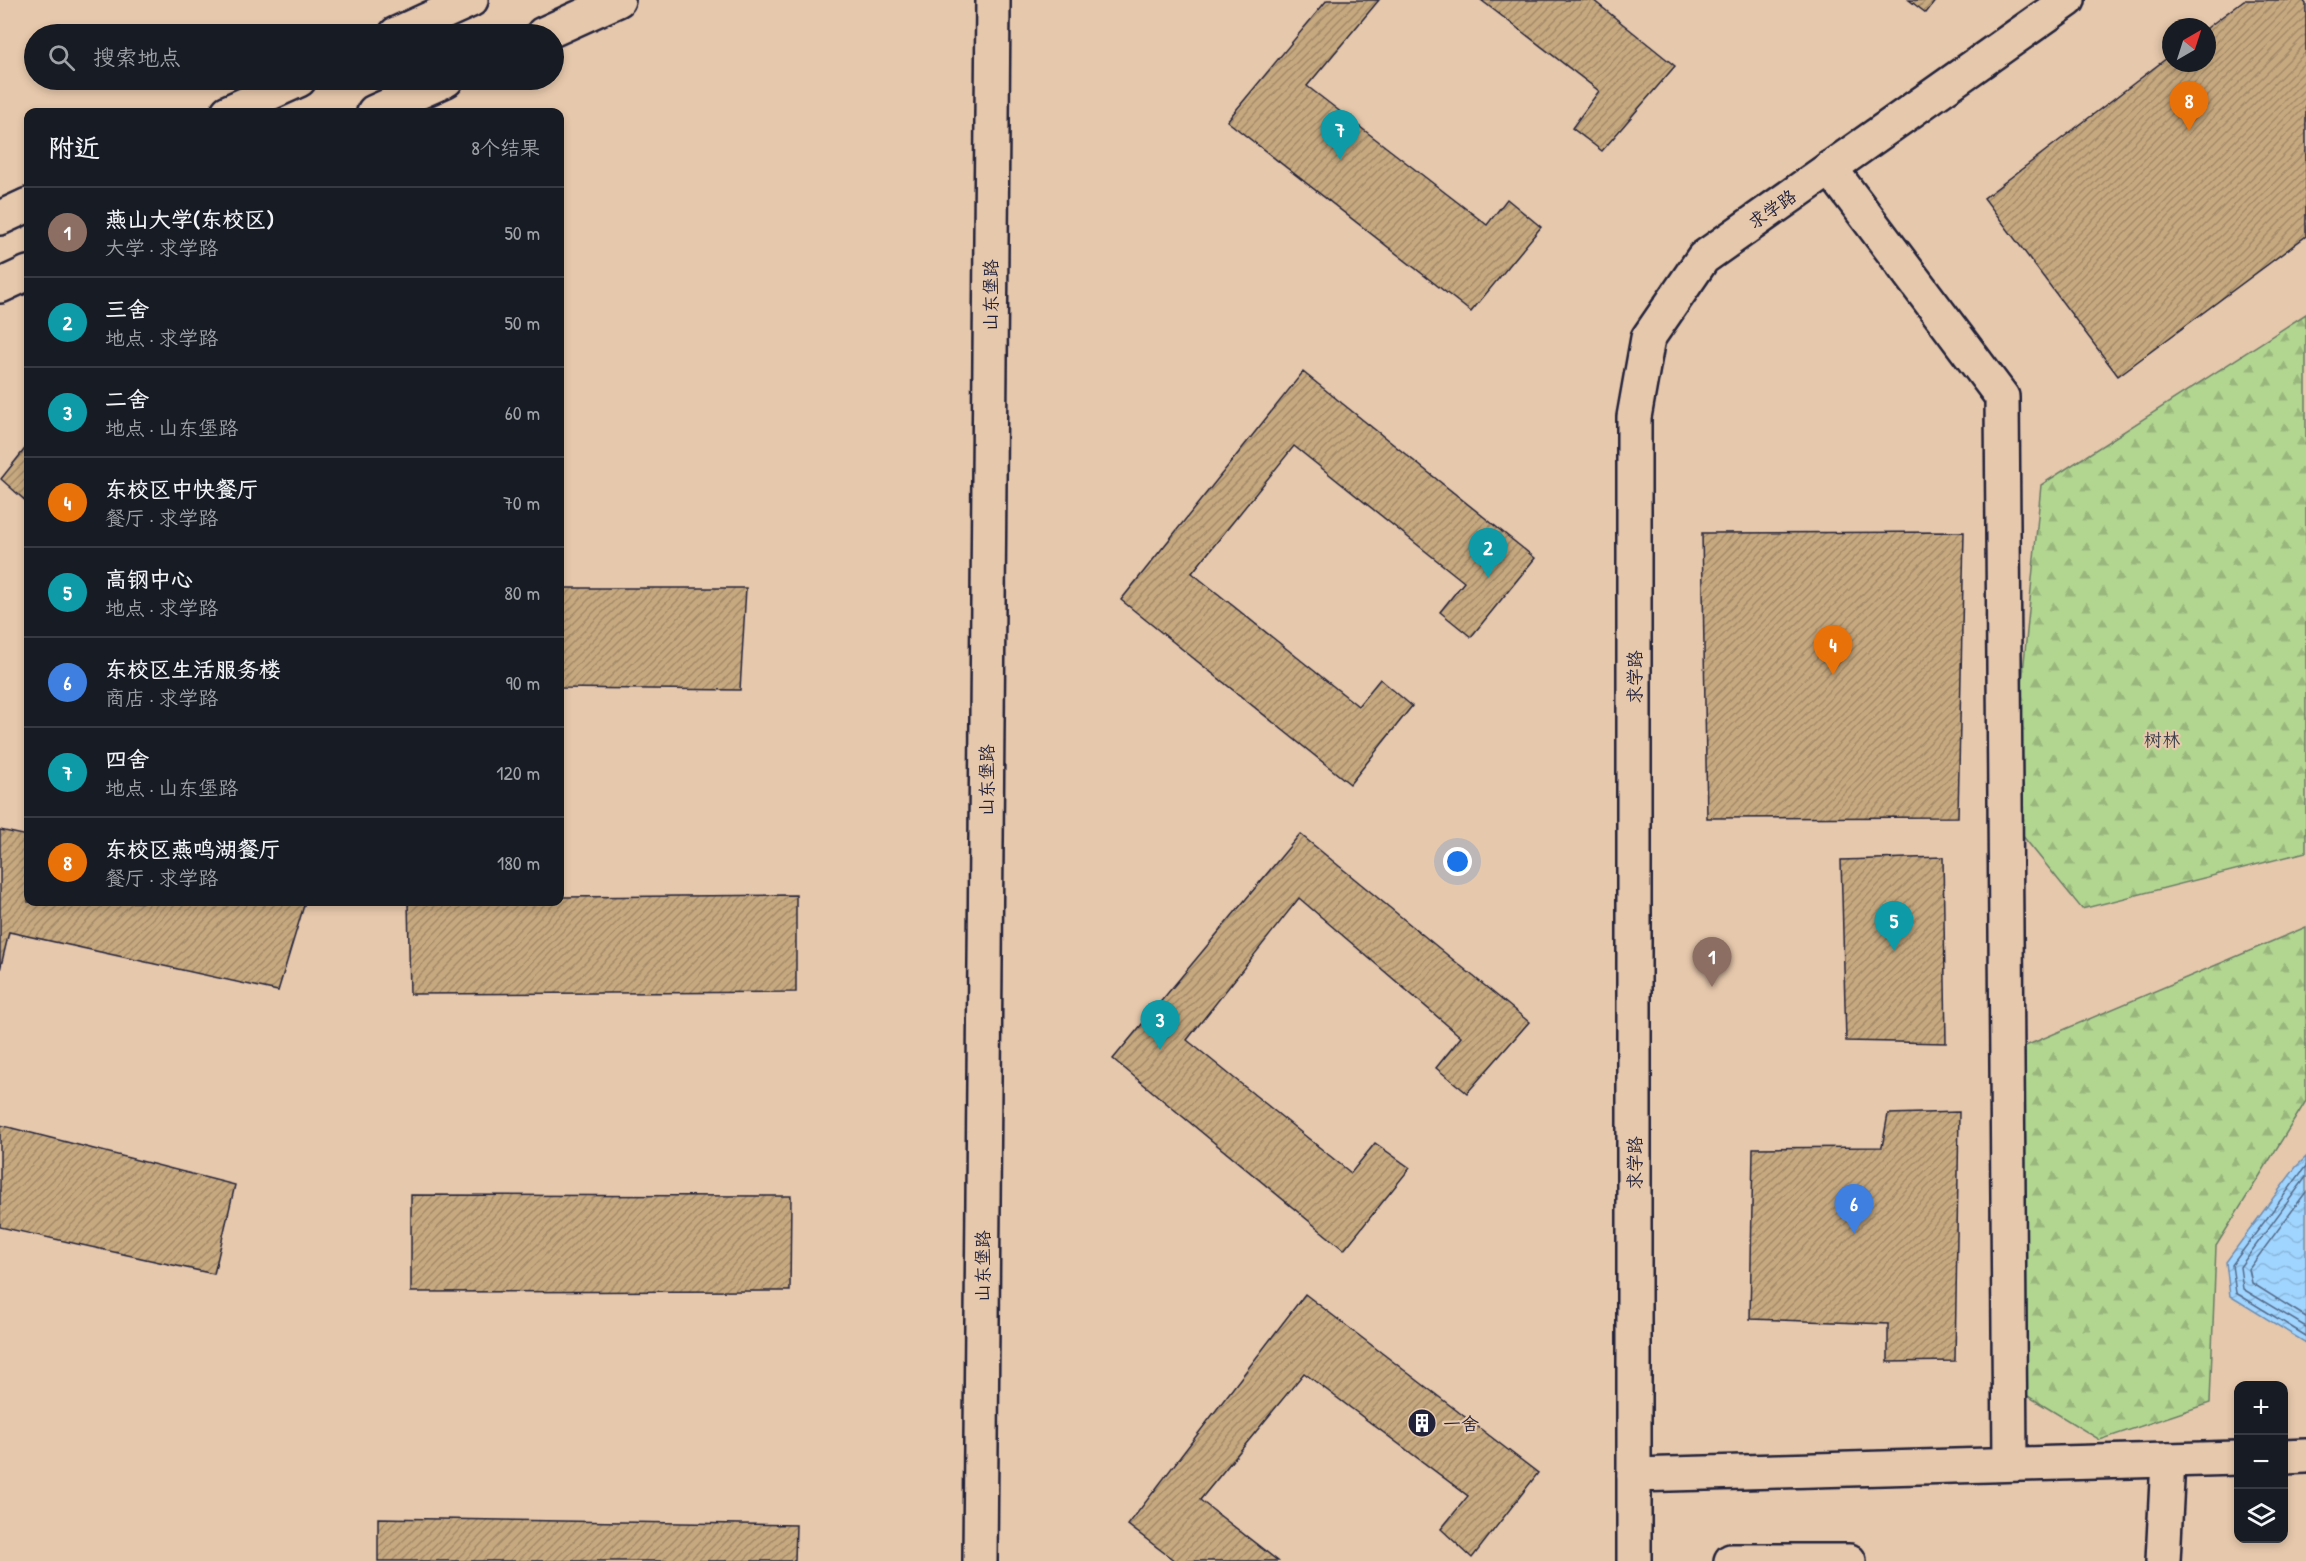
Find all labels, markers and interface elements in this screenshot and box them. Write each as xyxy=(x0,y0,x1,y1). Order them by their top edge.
north arrow xyxy=(2162,18,2216,72)
search box xyxy=(24,24,564,90)
icon: search xyxy=(45,41,78,74)
text: 搜索地点 xyxy=(93,42,181,72)
pin: 8 xyxy=(2170,82,2208,131)
pin: 7 xyxy=(1320,110,1360,160)
text: 附近 xyxy=(48,130,100,165)
text: 8个结果 xyxy=(471,134,540,161)
street label: 求学路 xyxy=(1743,183,1801,235)
text: 燕山大学(东校区) xyxy=(105,204,274,234)
text: 1 xyxy=(64,219,71,246)
text: 50 m xyxy=(504,219,540,246)
text: 大学 · 求学路 xyxy=(105,234,218,261)
street label: 山东堡路 xyxy=(978,259,1003,331)
text: 三舍 xyxy=(105,294,149,324)
text: 2 xyxy=(63,309,72,336)
text: 50 m xyxy=(504,309,540,336)
text: 地点 · 求学路 xyxy=(105,324,218,351)
text: 二舍 xyxy=(105,384,149,414)
text: 3 xyxy=(63,399,72,426)
text: 60 m xyxy=(505,399,540,426)
text: 地点 · 山东堡路 xyxy=(105,414,238,441)
text: 东校区中快餐厅 xyxy=(105,474,259,504)
text: 4 xyxy=(64,489,71,516)
text: 70 m xyxy=(503,489,540,516)
text: 餐厅 · 求学路 xyxy=(105,504,218,531)
pin: 2 xyxy=(1468,528,1508,578)
text: 高钢中心 xyxy=(105,564,193,594)
text: 5 xyxy=(63,579,72,606)
text: 80 m xyxy=(504,579,540,606)
text: 地点 · 求学路 xyxy=(105,594,218,621)
pin: 4 xyxy=(1814,626,1852,675)
street label: 求学路 xyxy=(1622,650,1647,704)
text: 东校区生活服务楼 xyxy=(105,654,281,684)
text: 6 xyxy=(64,669,71,696)
text: 90 m xyxy=(506,669,540,696)
text: 商店 · 求学路 xyxy=(105,684,218,711)
park label: 树林 xyxy=(2144,727,2180,752)
text: 四舍 xyxy=(105,744,149,774)
street label: 山东堡路 xyxy=(974,744,999,816)
text: 7 xyxy=(63,759,72,786)
text: 120 m xyxy=(496,759,540,786)
text: 地点 · 山东堡路 xyxy=(105,774,238,801)
text: 东校区燕鸣湖餐厅 xyxy=(105,834,281,864)
your location xyxy=(1443,847,1472,876)
text: 8 xyxy=(63,849,72,876)
text: 180 m xyxy=(497,849,540,876)
text: 餐厅 · 求学路 xyxy=(105,864,218,891)
pin: 5 xyxy=(1874,902,1914,951)
pin: 1 xyxy=(1692,938,1732,987)
pin: 3 xyxy=(1140,1000,1180,1050)
street label: 求学路 xyxy=(1622,1136,1647,1190)
pin: 6 xyxy=(1834,1184,1874,1234)
street label: 山东堡路 xyxy=(970,1230,995,1302)
map controls xyxy=(2234,1381,2288,1543)
button: + xyxy=(2234,1381,2288,1435)
building icon: 一舍 xyxy=(1406,1407,1438,1439)
place label: 一舍 xyxy=(1443,1411,1479,1436)
button: − xyxy=(2234,1435,2288,1489)
button: layers xyxy=(2234,1489,2288,1543)

